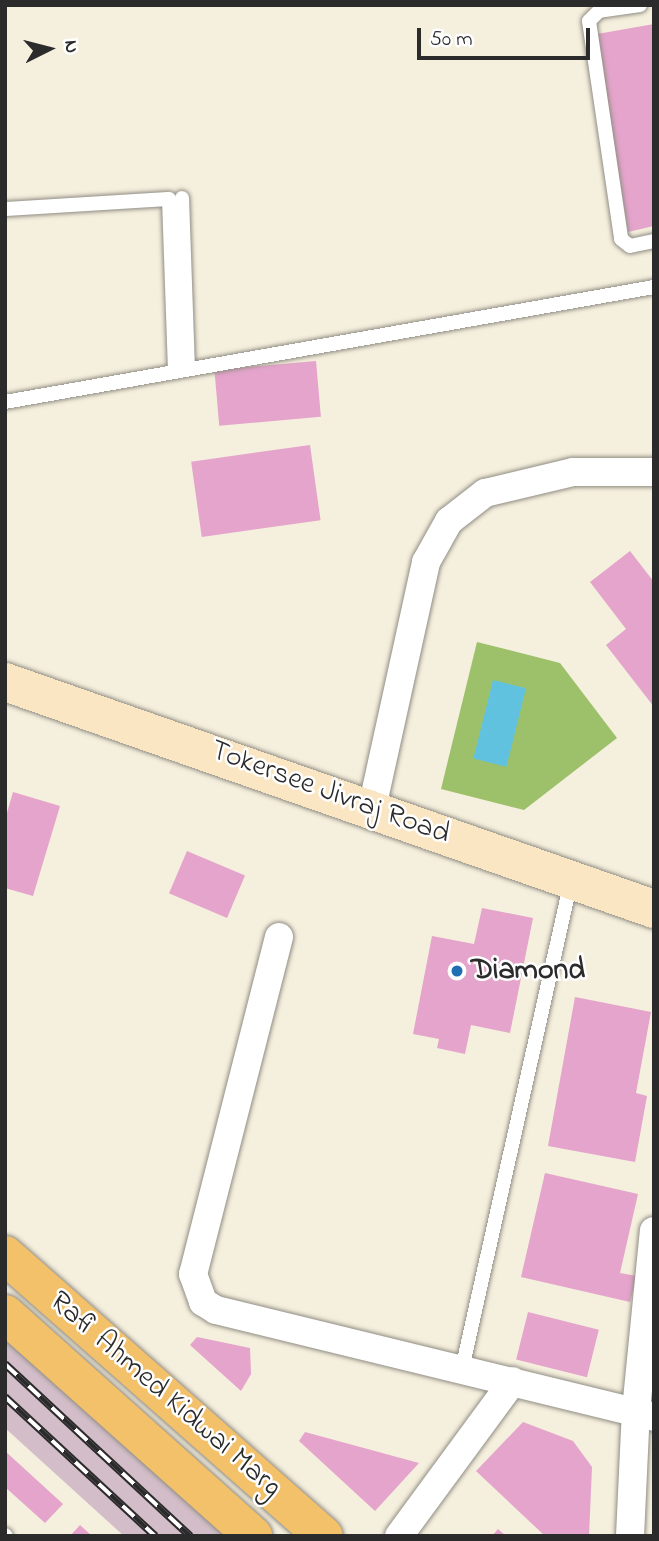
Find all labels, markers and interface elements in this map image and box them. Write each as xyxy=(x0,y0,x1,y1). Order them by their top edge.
north arrow xyxy=(14,14,84,84)
scale bar xyxy=(421,14,594,58)
text: 50 m xyxy=(430,25,473,55)
text: N xyxy=(56,39,84,55)
street label: Tokersee Jivraj Road xyxy=(205,733,455,853)
place label: Diamond xyxy=(471,953,585,989)
marker: Diamond xyxy=(449,963,465,979)
street label: Rafi Ahmed Kidwai Marg xyxy=(41,1284,289,1506)

